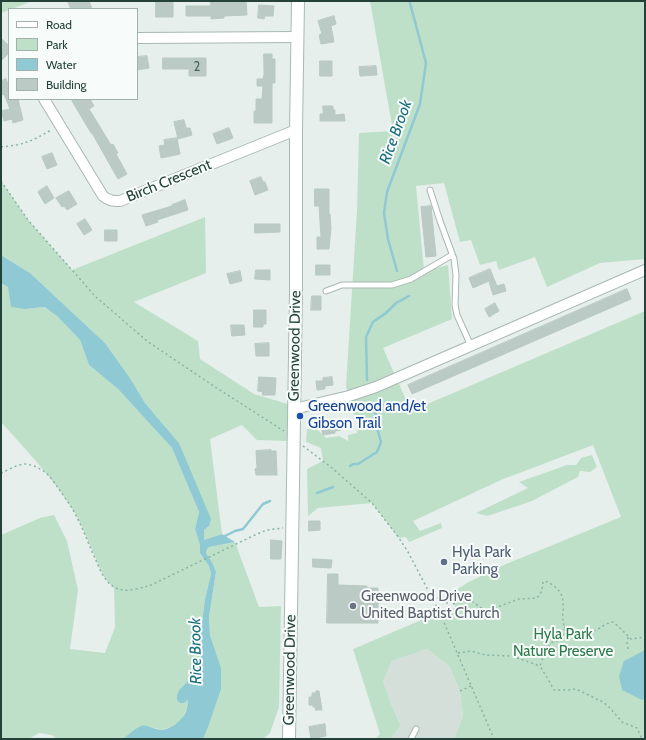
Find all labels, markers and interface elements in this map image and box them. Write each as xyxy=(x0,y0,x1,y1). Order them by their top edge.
legend xyxy=(8,8,138,100)
text: Road xyxy=(46,17,72,32)
text: Park xyxy=(46,37,68,52)
text: Water xyxy=(46,57,76,72)
house number: 2 xyxy=(194,59,200,75)
text: Building xyxy=(46,77,87,92)
water label: Rice Brook xyxy=(376,97,416,167)
street label: Birch Crescent xyxy=(124,156,214,206)
street label: Greenwood Drive xyxy=(285,290,305,402)
place label: Greenwood and/et Gibson Trail xyxy=(308,398,426,433)
marker: Greenwood and/et Gibson Trail xyxy=(295,411,305,421)
place label: Hyla Park Parking xyxy=(452,544,511,579)
marker: Hyla Park Parking xyxy=(439,557,449,567)
place label: Greenwood Drive United Baptist Church xyxy=(361,588,500,623)
marker: Greenwood Drive United Baptist Church xyxy=(348,601,358,611)
street label: Greenwood Drive xyxy=(280,614,300,726)
water label: Rice Brook xyxy=(186,618,206,684)
park label: Hyla Park Nature Preserve xyxy=(513,626,613,661)

